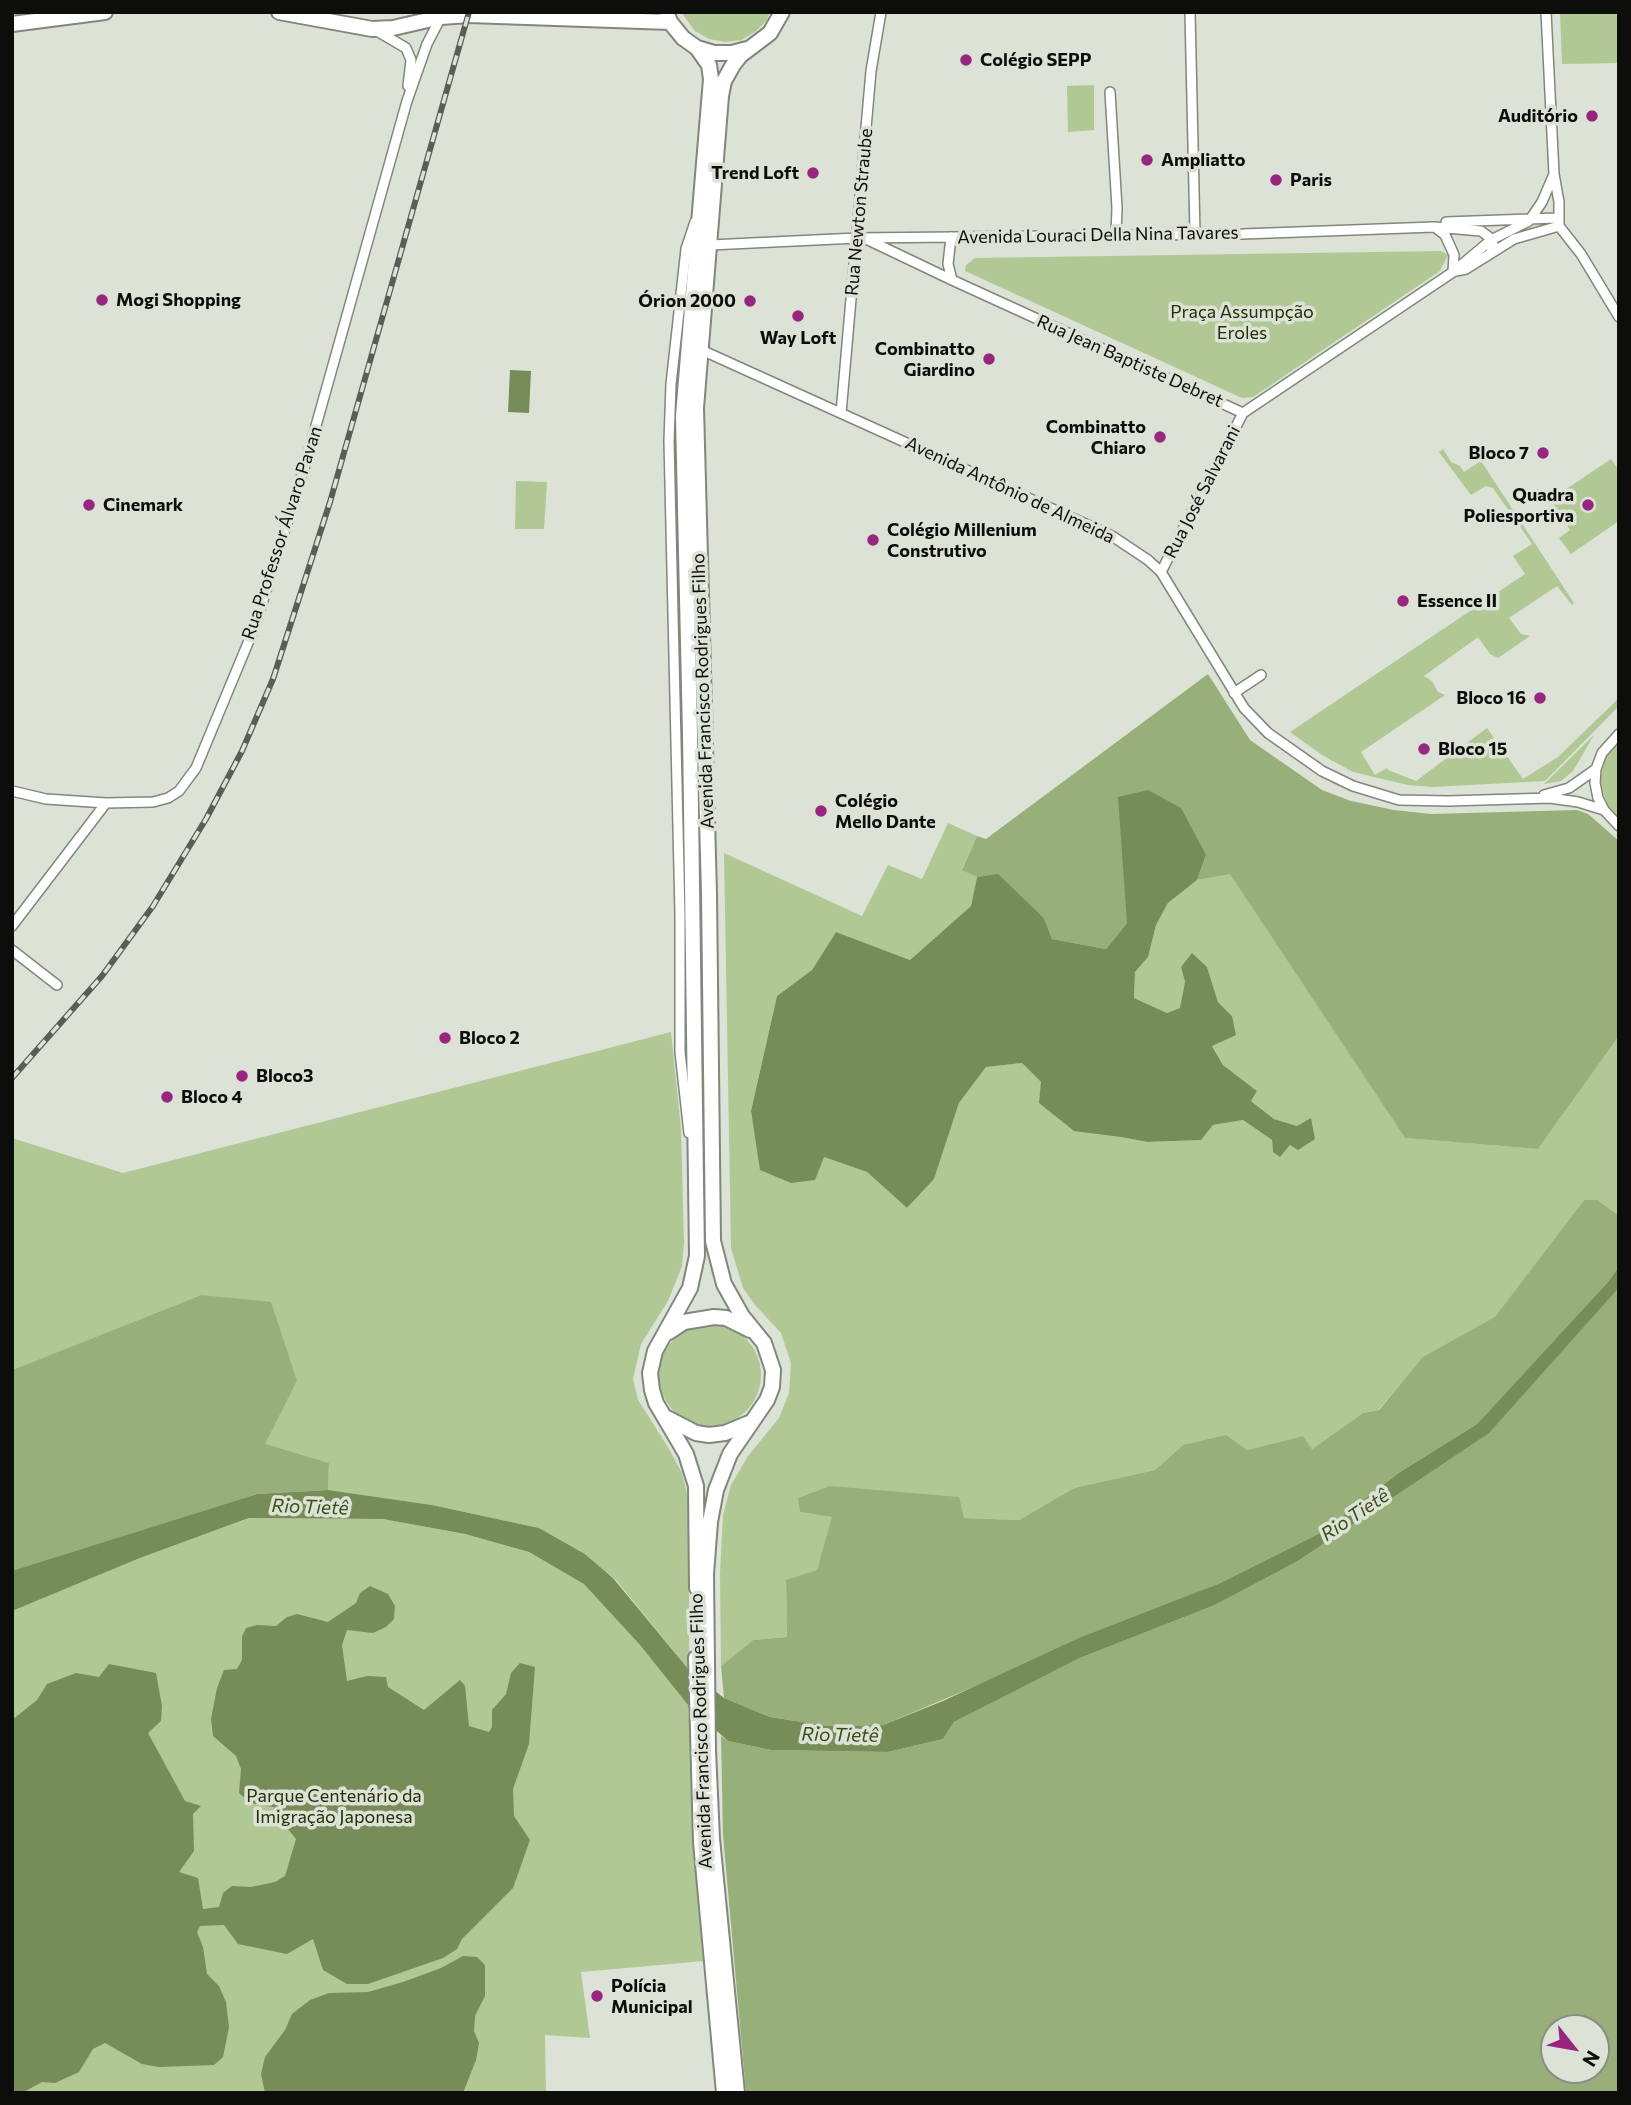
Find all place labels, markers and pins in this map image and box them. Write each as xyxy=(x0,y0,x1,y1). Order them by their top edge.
place label: Colégio SEPP xyxy=(980,49,1091,71)
marker: Colégio SEPP xyxy=(958,52,974,68)
place label: Auditório xyxy=(1498,105,1578,127)
marker: Auditório xyxy=(1584,108,1600,124)
place label: Ampliatto xyxy=(1161,149,1246,171)
marker: Ampliatto xyxy=(1139,152,1155,168)
place label: Trend Loft xyxy=(711,162,799,184)
marker: Trend Loft xyxy=(805,165,821,181)
place label: Paris xyxy=(1290,169,1332,191)
marker: Paris xyxy=(1268,172,1284,188)
place label: Mogi Shopping xyxy=(116,289,241,311)
place label: Órion 2000 xyxy=(638,290,736,312)
marker: Mogi Shopping xyxy=(94,292,110,308)
marker: Órion 2000 xyxy=(742,293,758,309)
marker: Way Loft xyxy=(790,308,806,324)
place label: Way Loft xyxy=(760,327,836,349)
place label: Combinatto Giardino xyxy=(875,338,975,380)
marker: Combinatto Giardino xyxy=(981,351,997,367)
place label: Combinatto Chiaro xyxy=(1046,416,1146,458)
marker: Combinatto Chiaro xyxy=(1152,429,1168,445)
place label: Bloco 7 xyxy=(1469,442,1529,464)
marker: Bloco 7 xyxy=(1535,445,1551,461)
place label: Quadra Poliesportiva xyxy=(1463,484,1574,526)
place label: Cinemark xyxy=(103,494,183,516)
marker: Cinemark xyxy=(81,497,97,513)
marker: Quadra Poliesportiva xyxy=(1580,497,1596,513)
place label: Colégio Millenium Construtivo xyxy=(887,519,1037,562)
marker: Colégio Millenium Construtivo xyxy=(865,532,881,548)
place label: Essence II xyxy=(1417,590,1497,612)
marker: Essence II xyxy=(1395,593,1411,609)
place label: Bloco 16 xyxy=(1456,687,1526,709)
marker: Bloco 16 xyxy=(1532,690,1548,706)
place label: Bloco 15 xyxy=(1438,738,1507,760)
marker: Bloco 15 xyxy=(1416,741,1432,757)
place label: Colégio Mello Dante xyxy=(835,790,936,832)
marker: Colégio Mello Dante xyxy=(813,803,829,819)
place label: Bloco 2 xyxy=(459,1027,520,1049)
marker: Bloco 2 xyxy=(437,1030,453,1046)
place label: Bloco3 xyxy=(256,1065,314,1087)
marker: Bloco3 xyxy=(234,1068,250,1084)
place label: Bloco 4 xyxy=(181,1086,243,1108)
marker: Bloco 4 xyxy=(159,1089,175,1105)
place label: Polícia Municipal xyxy=(611,1975,693,2018)
marker: Polícia Municipal xyxy=(589,1988,605,2004)

